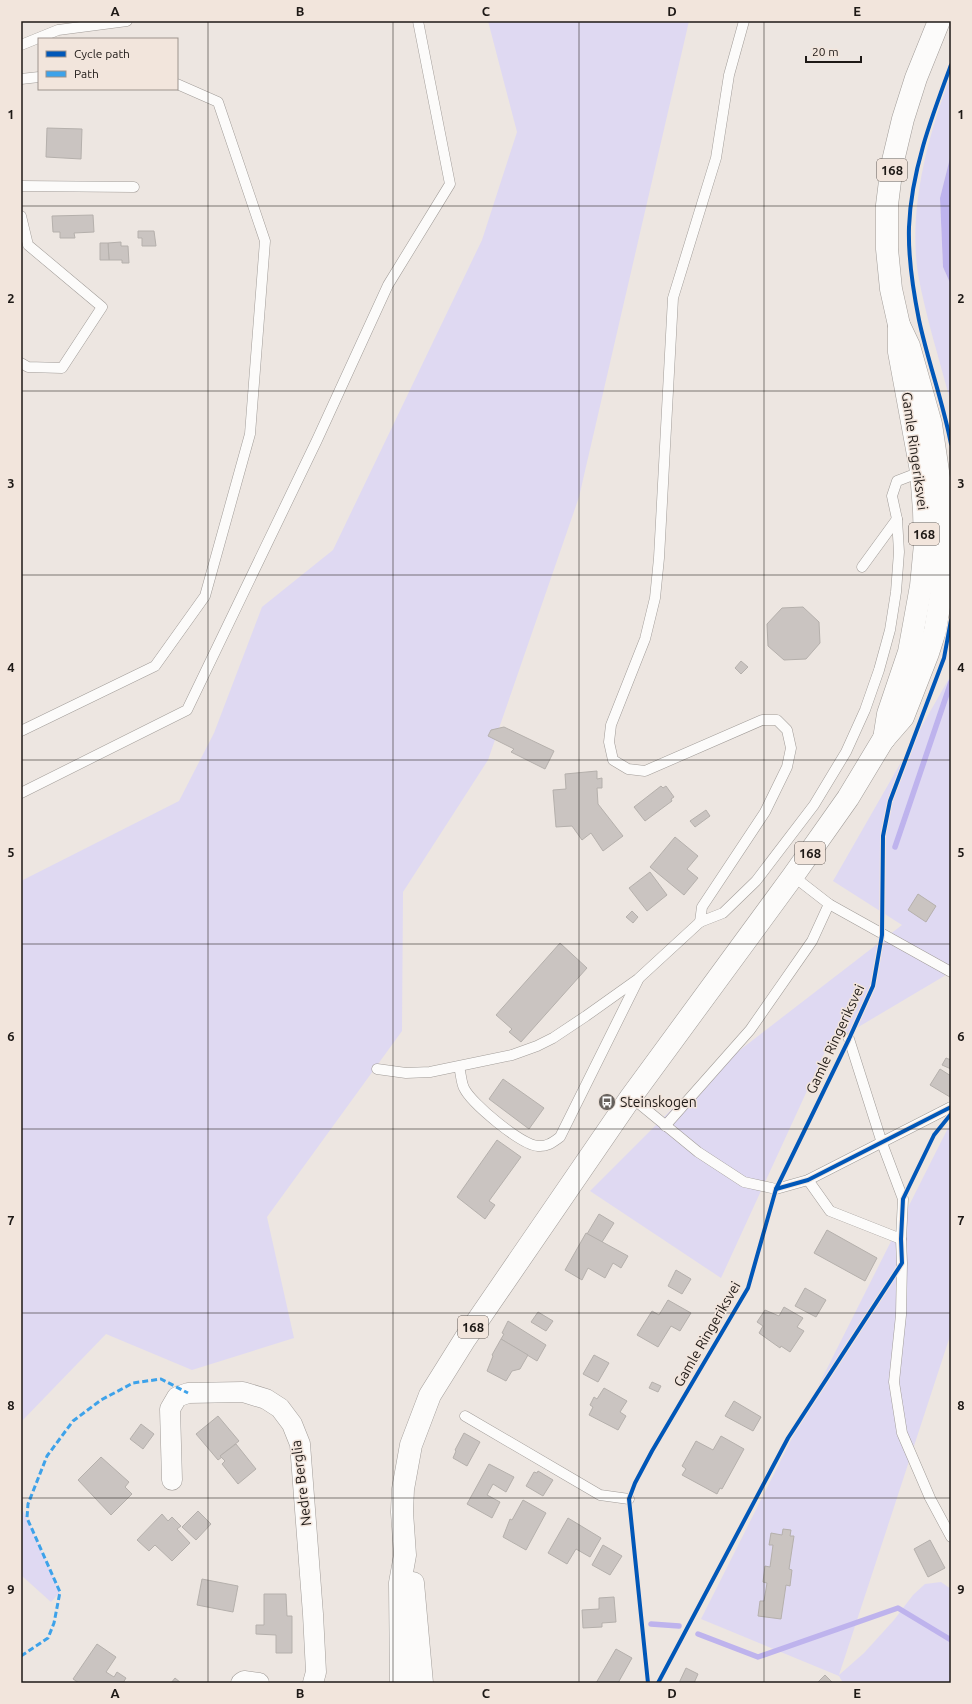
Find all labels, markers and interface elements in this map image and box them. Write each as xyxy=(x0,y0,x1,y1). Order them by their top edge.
text: A xyxy=(110,4,120,18)
text: B xyxy=(296,4,305,18)
text: C xyxy=(482,4,491,18)
text: D xyxy=(667,4,677,18)
text: E xyxy=(853,4,861,18)
legend xyxy=(38,38,178,90)
scale bar xyxy=(806,38,861,64)
text: 20 m xyxy=(812,45,839,58)
text: Cycle path xyxy=(74,47,130,60)
text: Path xyxy=(74,67,99,80)
text: 1 xyxy=(7,107,15,121)
text: 1 xyxy=(957,107,965,121)
road number: 168 xyxy=(877,159,907,181)
text: 2 xyxy=(7,291,15,305)
text: 2 xyxy=(957,291,965,305)
street label: Gamle Ringeriksvei xyxy=(899,391,931,511)
text: 3 xyxy=(7,476,15,490)
text: 3 xyxy=(957,476,965,490)
road number: 168 xyxy=(909,523,939,545)
text: 4 xyxy=(7,660,15,674)
text: 4 xyxy=(957,660,965,674)
road number: 168 xyxy=(795,842,825,864)
text: 5 xyxy=(7,845,15,859)
text: 5 xyxy=(957,845,965,859)
street label: Gamle Ringeriksvei xyxy=(803,982,867,1096)
text: 6 xyxy=(7,1029,15,1043)
text: 6 xyxy=(957,1029,965,1043)
bus stop icon: Steinskogen xyxy=(597,1092,617,1112)
place label: Steinskogen xyxy=(620,1094,697,1110)
text: 7 xyxy=(7,1213,15,1227)
text: 7 xyxy=(957,1213,965,1227)
street label: Gamle Ringeriksvei xyxy=(670,1279,744,1389)
road number: 168 xyxy=(458,1316,488,1338)
text: 8 xyxy=(7,1398,15,1412)
text: 8 xyxy=(957,1398,965,1412)
street label: Nedre Berglia xyxy=(288,1439,314,1527)
text: 9 xyxy=(7,1582,15,1596)
text: 9 xyxy=(957,1582,965,1596)
text: A xyxy=(110,1686,120,1700)
text: B xyxy=(296,1686,305,1700)
text: C xyxy=(482,1686,491,1700)
text: D xyxy=(667,1686,677,1700)
text: E xyxy=(853,1686,861,1700)

